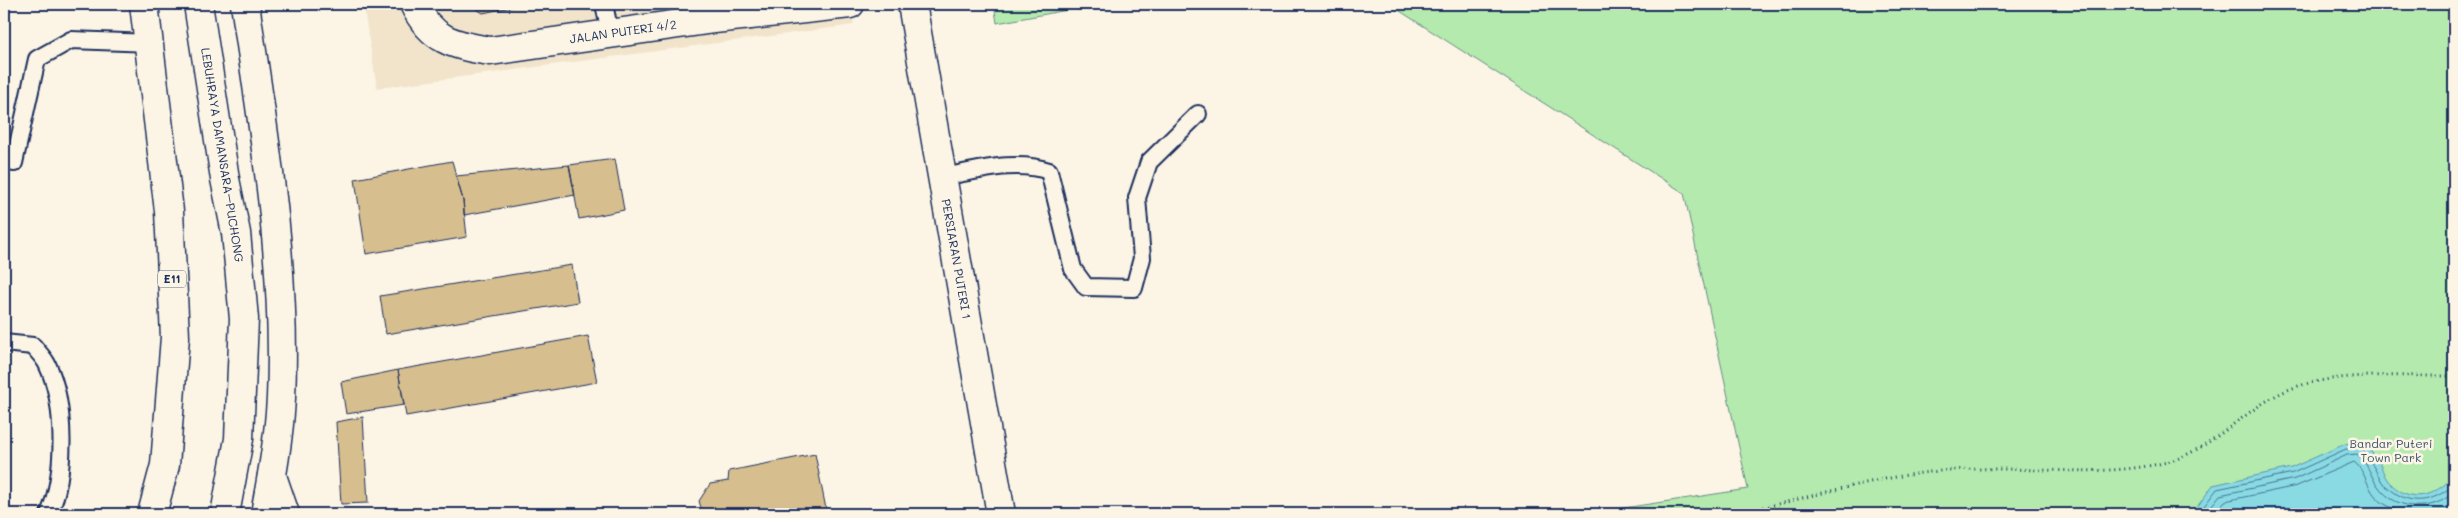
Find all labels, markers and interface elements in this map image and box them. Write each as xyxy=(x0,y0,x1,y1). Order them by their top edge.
street label: JALAN PUTERI 4/2 xyxy=(568,16,677,46)
street label: LEBUHRAYA DAMANSARA–PUCHONG xyxy=(198,46,248,263)
street label: PERSIARAN PUTERI 1 xyxy=(939,197,975,320)
road number: E11 xyxy=(158,270,186,288)
park label: Bandar Puteri Town Park xyxy=(2350,435,2432,465)

